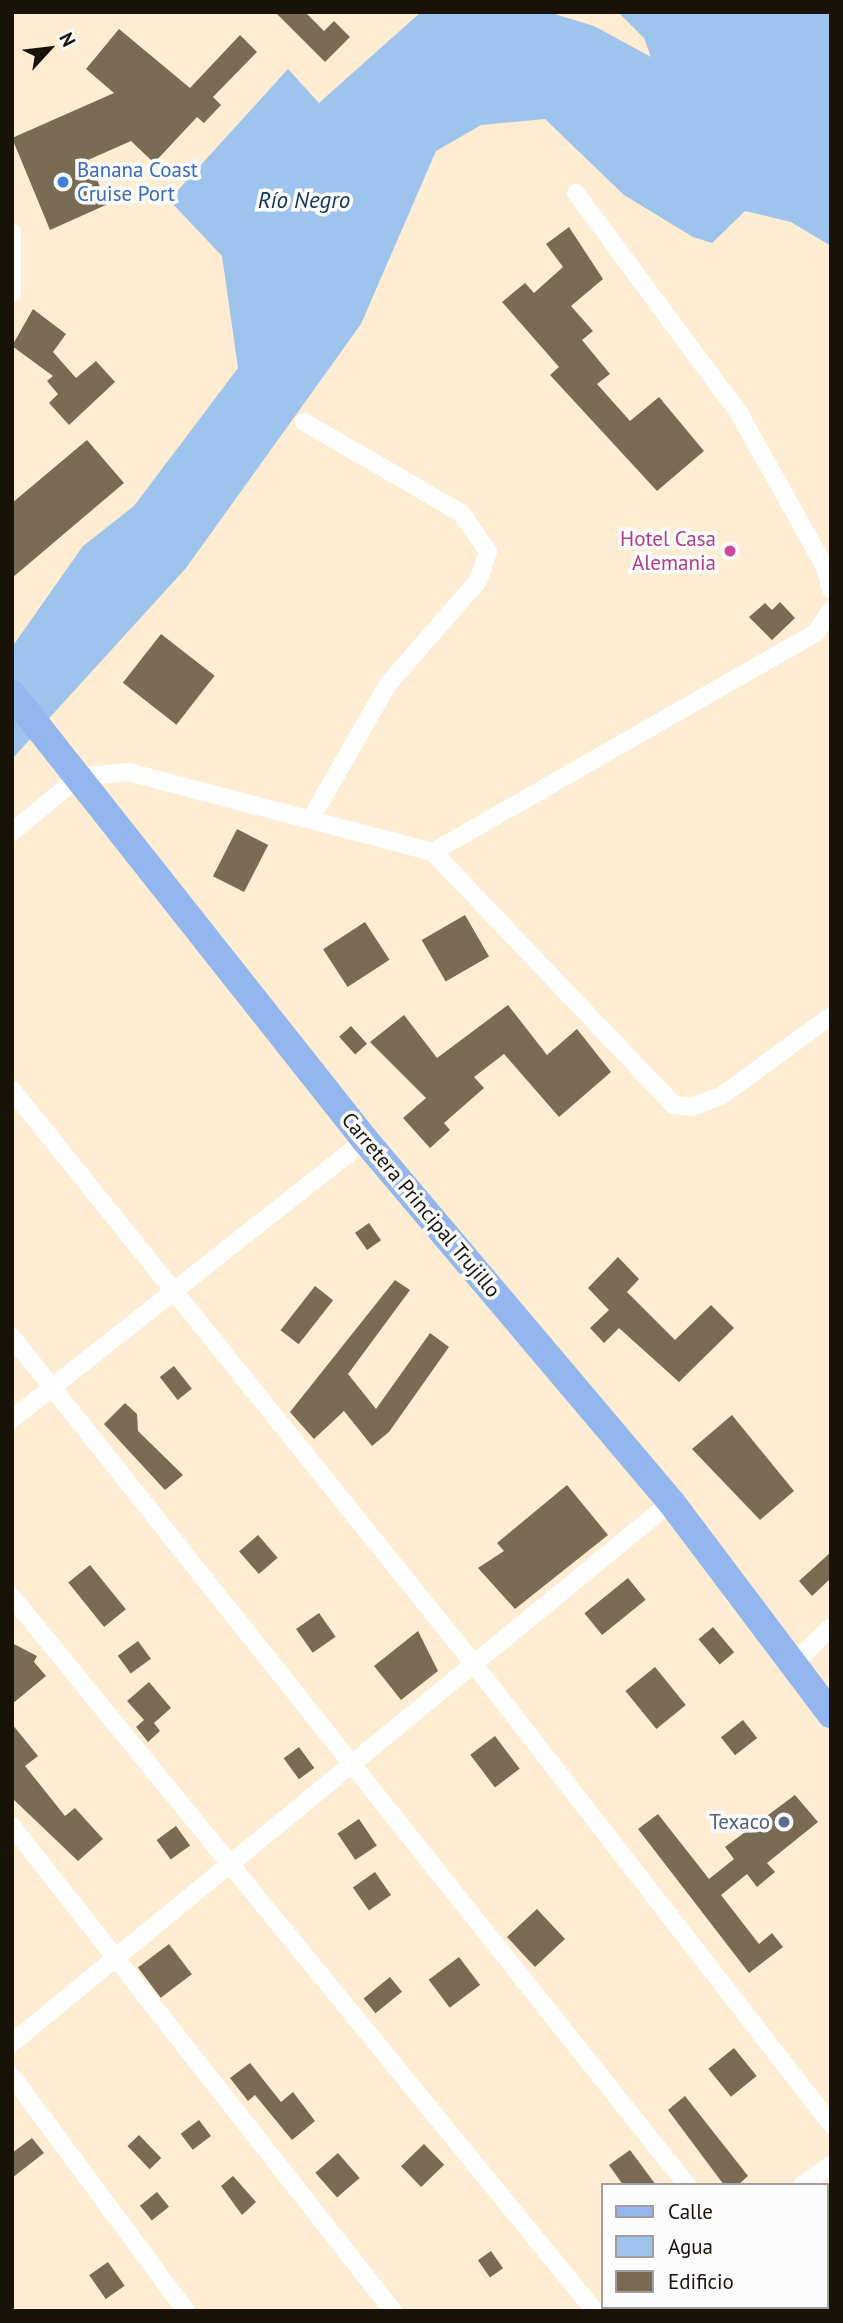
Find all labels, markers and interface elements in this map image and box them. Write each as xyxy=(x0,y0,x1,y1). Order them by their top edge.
north arrow xyxy=(14,14,84,84)
text: N xyxy=(54,28,81,50)
place label: Banana Coast Cruise Port xyxy=(77,157,198,207)
marker: Banana Coast Cruise Port xyxy=(55,174,71,190)
water label: Río Negro xyxy=(258,186,350,214)
place label: Hotel Casa Alemania xyxy=(620,526,716,576)
marker: Hotel Casa Alemania xyxy=(722,543,738,559)
street label: Carretera Principal Trujillo xyxy=(336,1107,506,1303)
place label: Texaco xyxy=(709,1809,770,1835)
marker: Texaco xyxy=(776,1814,792,1830)
legend xyxy=(602,2183,829,2309)
text: Calle xyxy=(668,2198,713,2225)
text: Agua xyxy=(668,2233,713,2260)
text: Edificio xyxy=(668,2268,734,2295)

